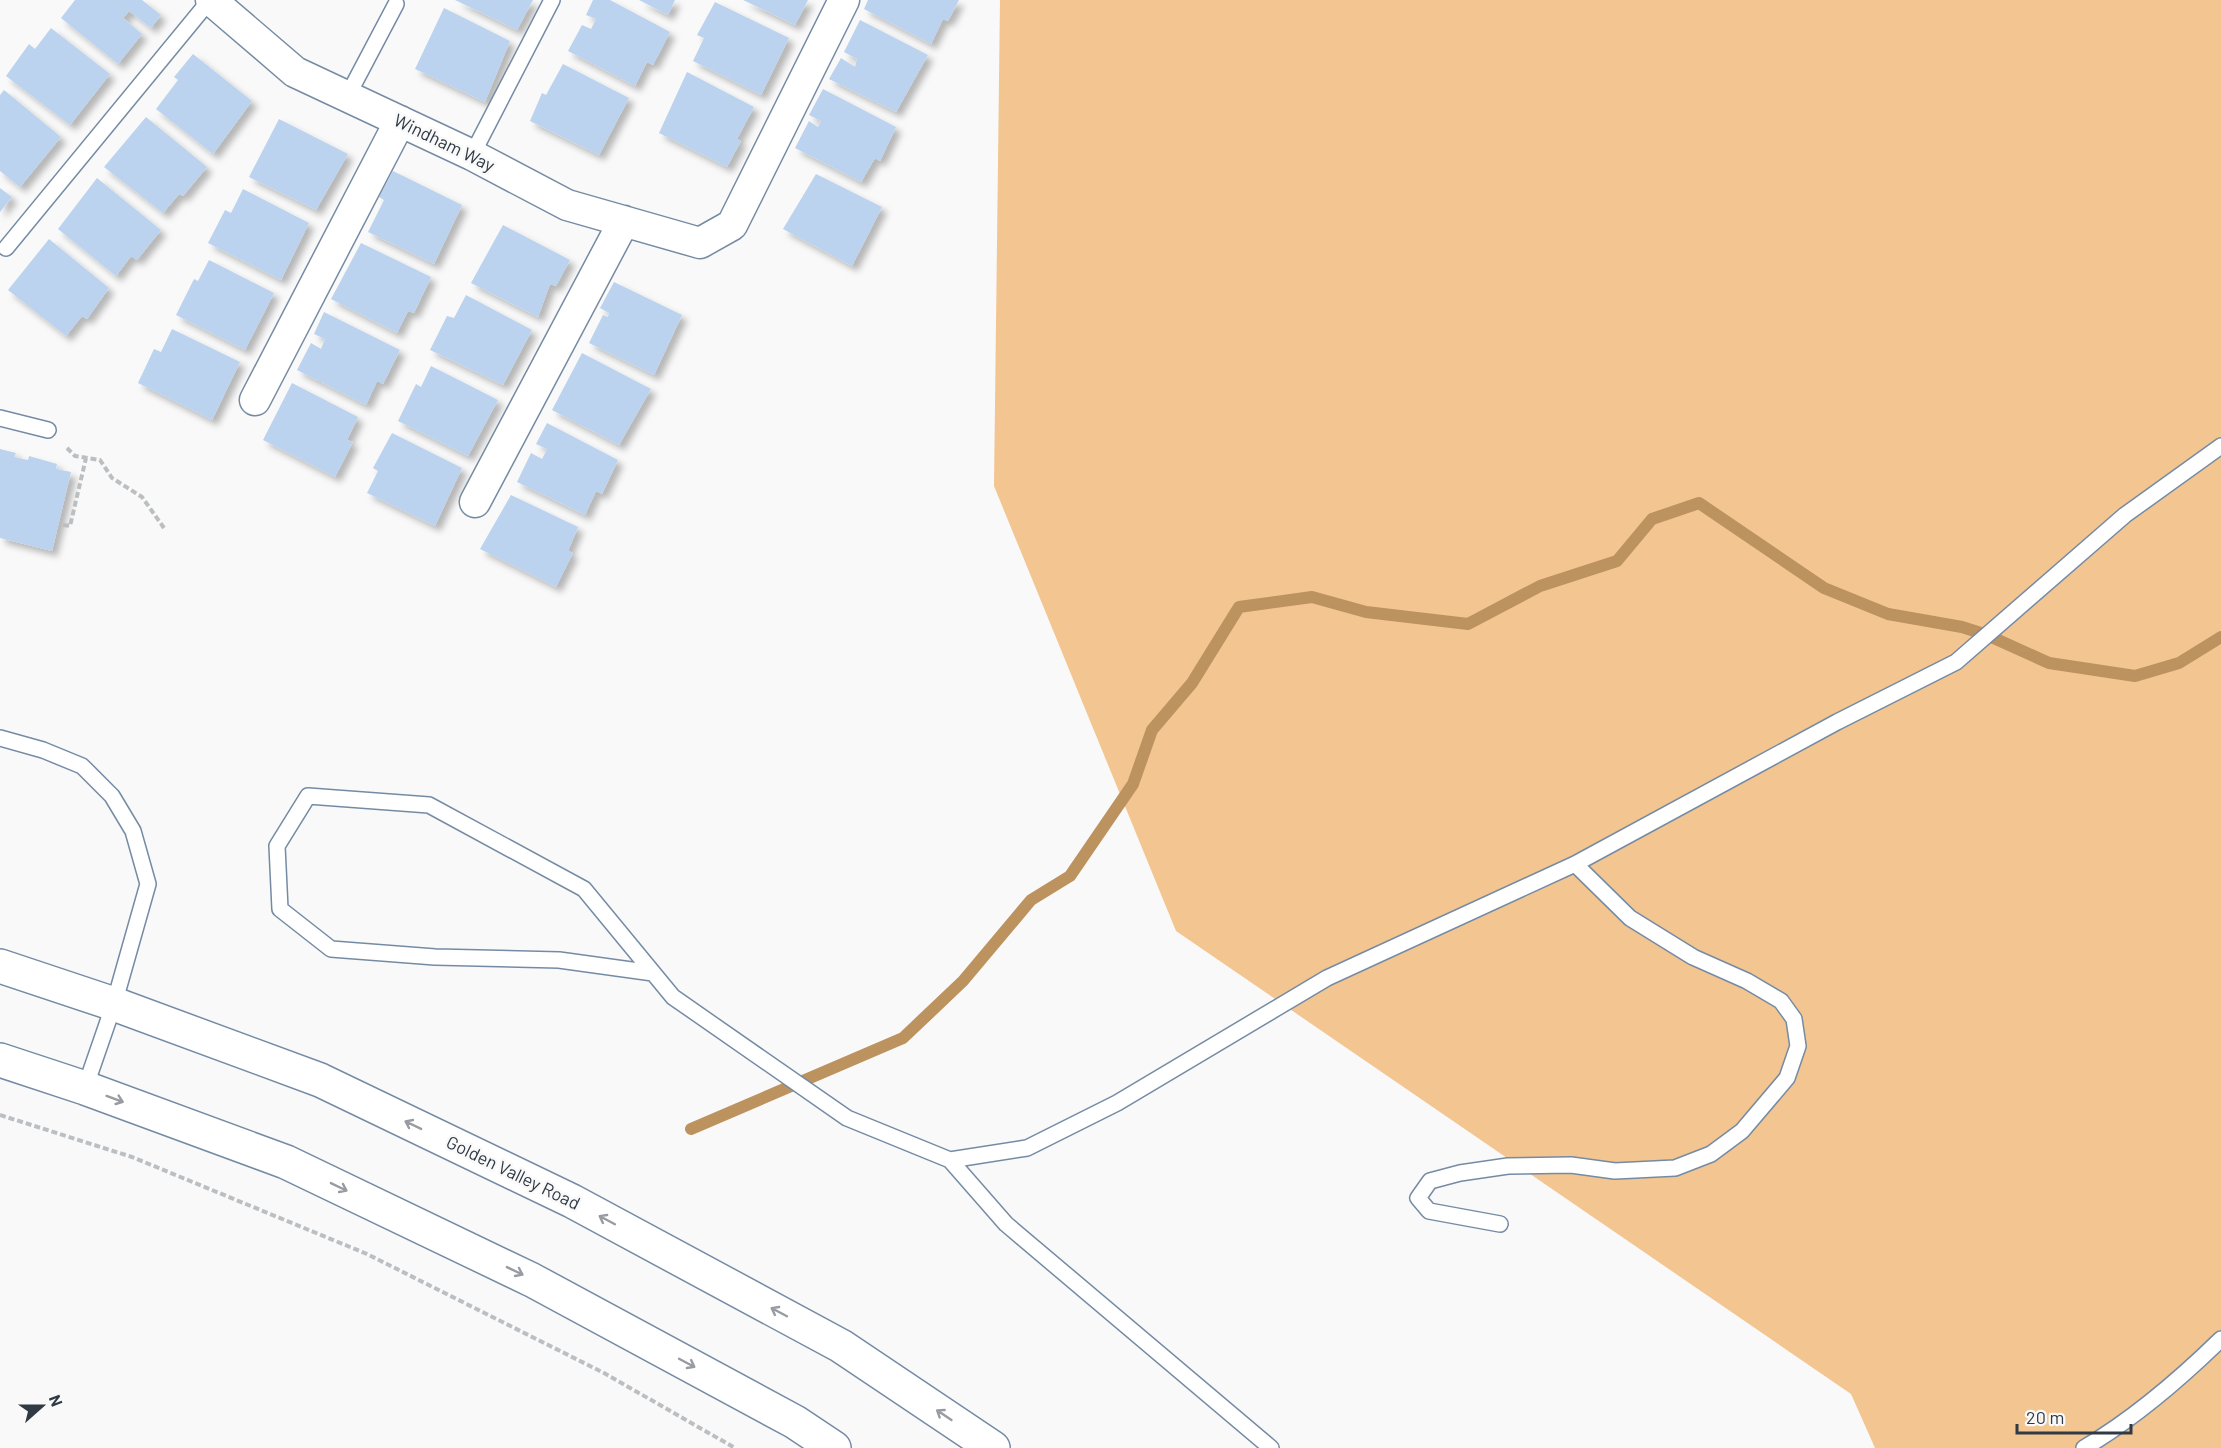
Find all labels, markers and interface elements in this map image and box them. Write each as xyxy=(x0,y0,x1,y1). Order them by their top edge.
street label: Windham Way xyxy=(390,108,498,176)
one-way arrow xyxy=(105,1094,124,1105)
one-way arrow xyxy=(405,1118,423,1130)
street label: Golden Valley Road xyxy=(443,1130,584,1214)
one-way arrow xyxy=(329,1182,347,1194)
one-way arrow xyxy=(599,1214,617,1225)
one-way arrow xyxy=(505,1266,523,1278)
one-way arrow xyxy=(771,1306,788,1318)
one-way arrow xyxy=(677,1358,695,1369)
north arrow xyxy=(12,1376,72,1436)
text: N xyxy=(46,1392,67,1409)
scale bar xyxy=(2017,1397,2131,1435)
text: 20 m xyxy=(2026,1406,2064,1428)
one-way arrow xyxy=(937,1409,953,1421)

